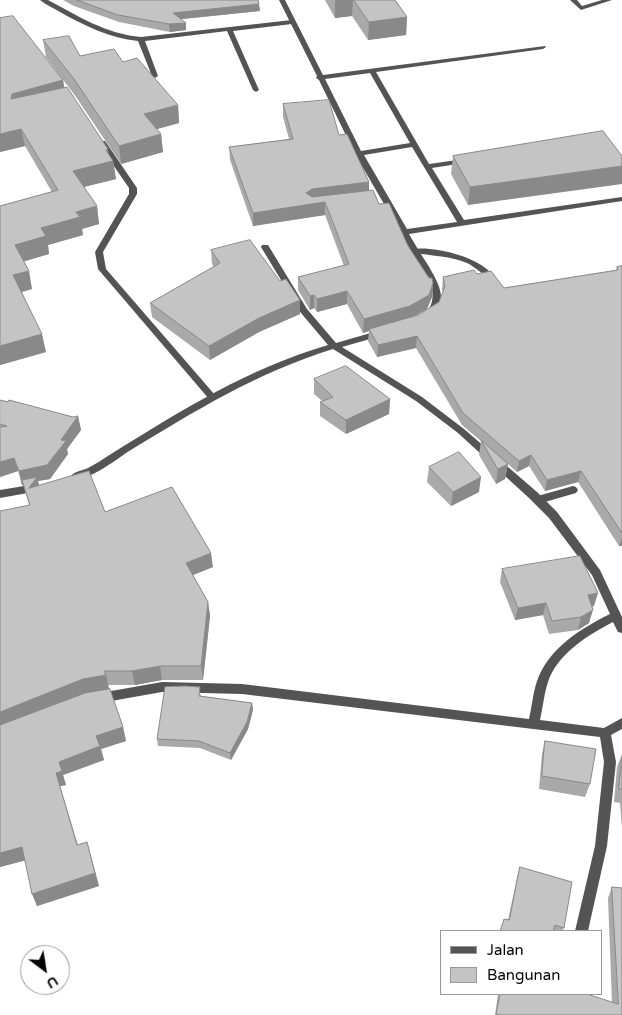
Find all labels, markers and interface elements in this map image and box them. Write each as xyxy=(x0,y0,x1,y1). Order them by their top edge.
legend xyxy=(440,930,602,995)
text: Jalan xyxy=(487,941,524,959)
north arrow xyxy=(20,945,70,995)
text: Bangunan xyxy=(487,966,560,984)
text: U xyxy=(44,972,61,992)

